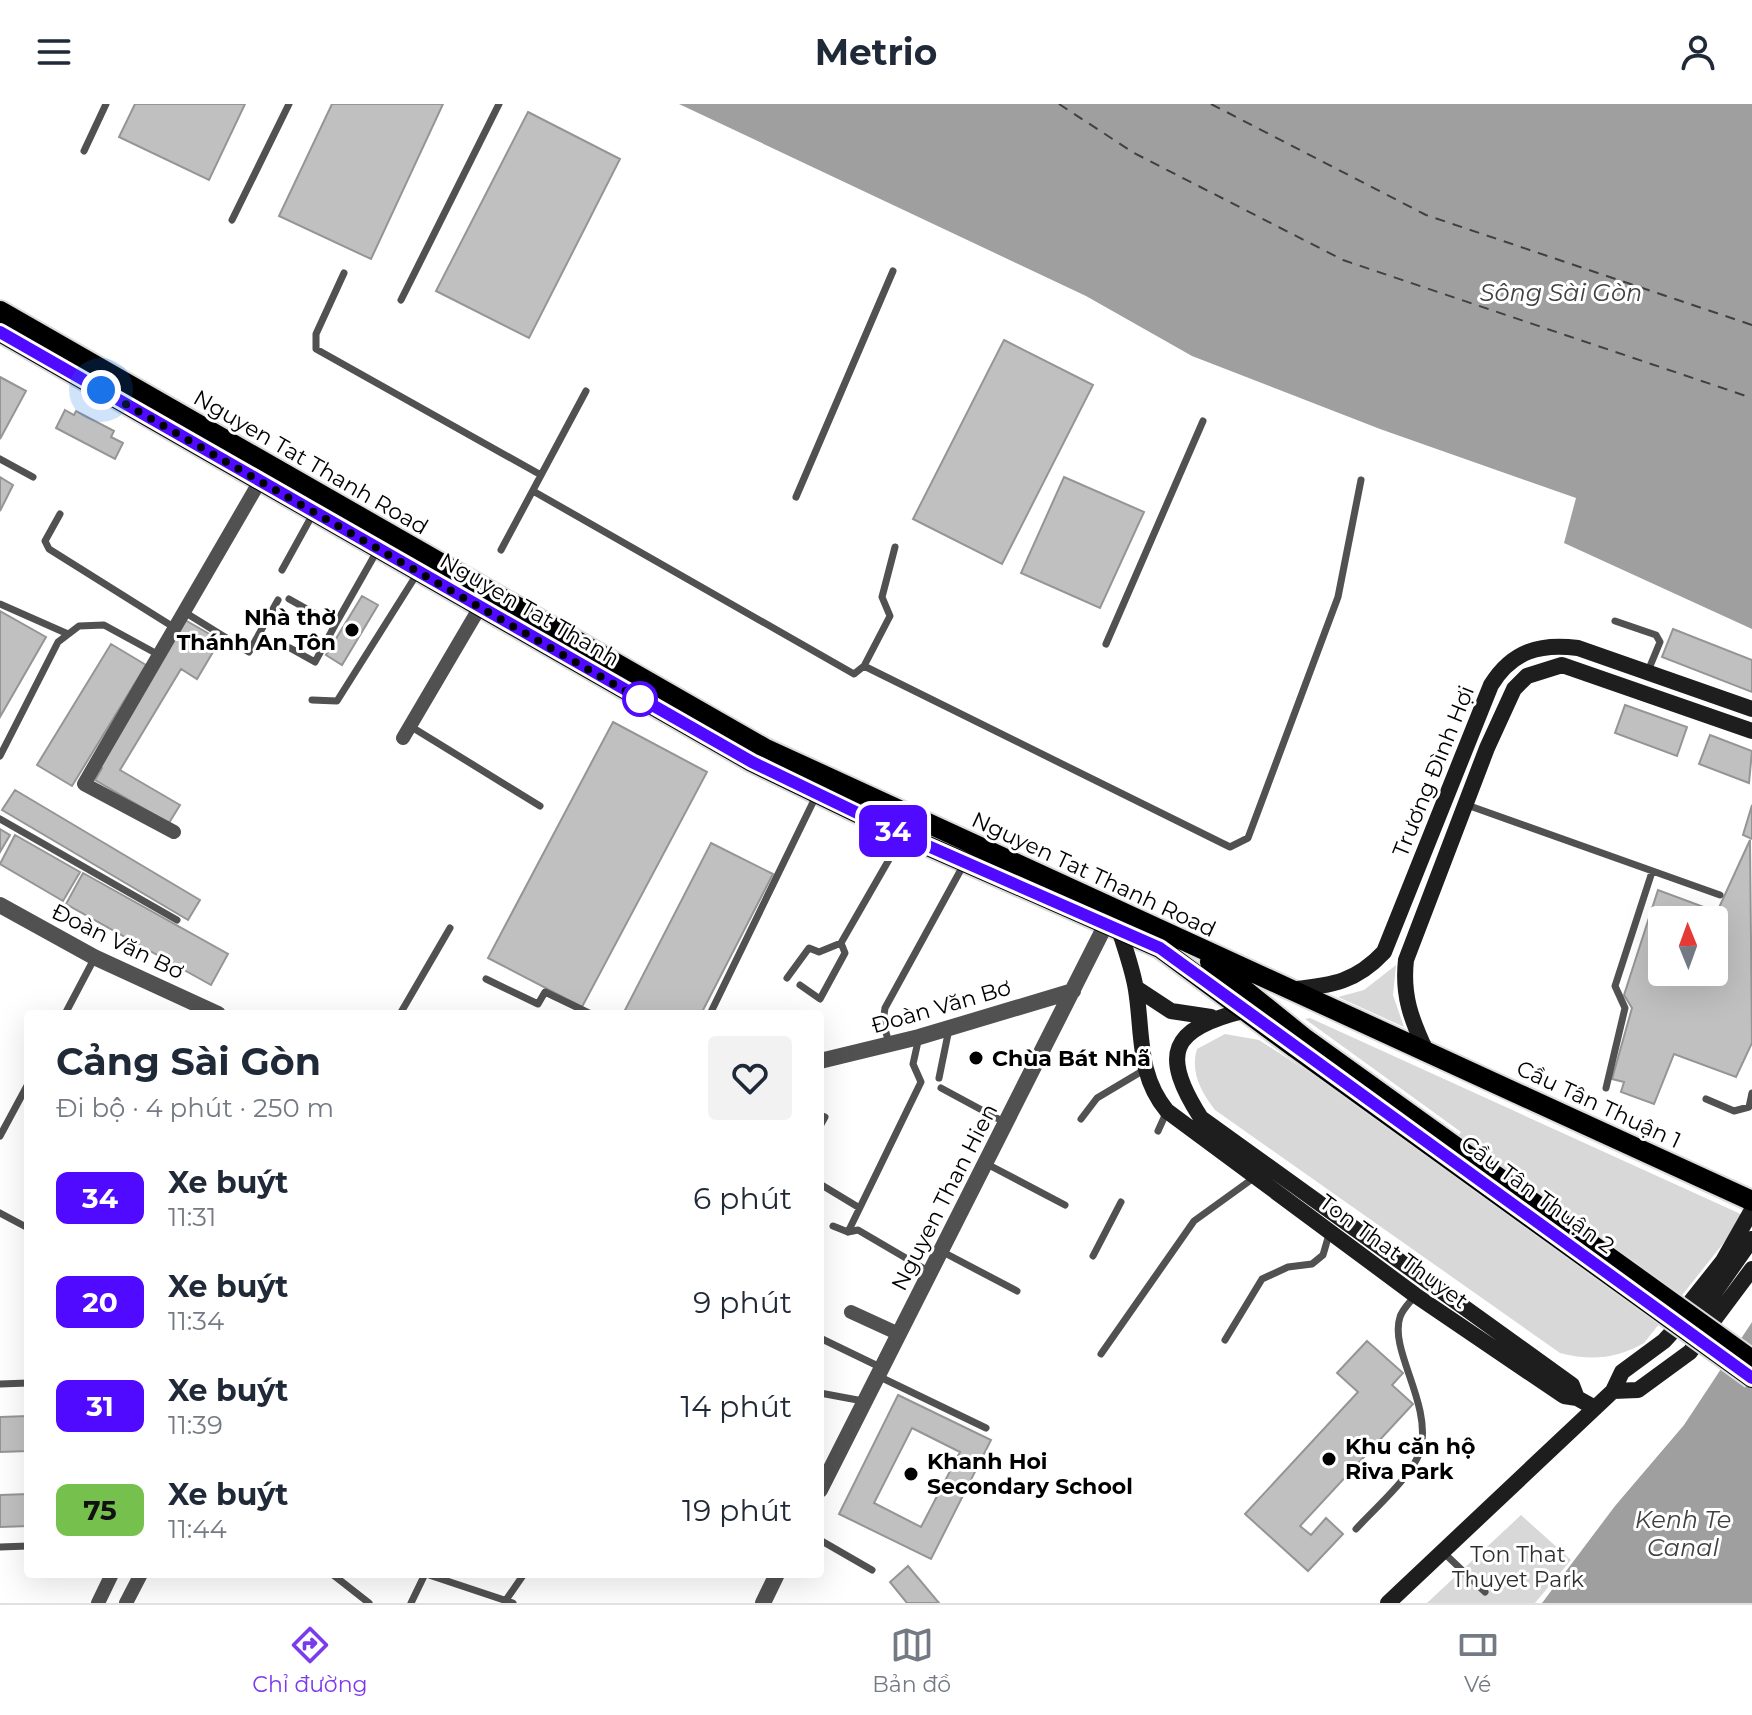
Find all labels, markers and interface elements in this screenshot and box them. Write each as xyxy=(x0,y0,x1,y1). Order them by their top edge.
icon: menu xyxy=(32,30,76,74)
text: Metrio xyxy=(815,30,937,74)
icon: person xyxy=(1676,30,1720,74)
water label: Sông Sài Gòn xyxy=(1480,278,1642,307)
your location xyxy=(81,370,121,410)
street label: Nguyen Tat Thanh Road xyxy=(189,384,433,541)
street label: Nguyen Tat Thanh xyxy=(435,547,624,672)
place label: Nhà thờ Thánh An Tôn xyxy=(177,604,336,656)
marker: Nhà thờ Thánh An Tôn xyxy=(343,621,361,639)
unlabelled marker xyxy=(623,682,657,716)
street label: Trương Đình Hợi xyxy=(1387,682,1480,861)
line badge: 34 xyxy=(857,805,929,857)
street label: Nguyen Tat Thanh Road xyxy=(967,806,1220,943)
text: 34 xyxy=(875,814,911,848)
street label: Đoàn Văn Bơ xyxy=(47,898,188,985)
north arrow xyxy=(1648,906,1728,986)
map controls xyxy=(1648,906,1728,986)
street label: Đoàn Văn Bơ xyxy=(868,974,1014,1039)
button: heart xyxy=(708,1036,792,1120)
text: Cảng Sài Gòn xyxy=(56,1038,321,1085)
place label: Chùa Bát Nhã xyxy=(992,1045,1151,1072)
marker: Chùa Bát Nhã xyxy=(967,1049,985,1067)
street label: Cầu Tân Thuận 1 xyxy=(1512,1055,1685,1154)
text: Đi bộ · 4 phút · 250 m xyxy=(56,1092,334,1124)
street label: Nguyen Than Hien xyxy=(886,1099,1003,1295)
street label: Cầu Tân Thuận 2 xyxy=(1456,1130,1620,1259)
text: Xe buýt xyxy=(168,1164,288,1201)
text: 6 phút xyxy=(693,1180,792,1217)
text: 34 xyxy=(82,1181,118,1215)
street label: Ton That Thuyet xyxy=(1314,1188,1473,1314)
text: 11:31 xyxy=(168,1201,216,1233)
text: Xe buýt xyxy=(168,1268,288,1305)
text: 9 phút xyxy=(693,1284,792,1321)
text: 20 xyxy=(82,1285,118,1319)
text: 11:34 xyxy=(168,1305,224,1337)
text: Xe buýt xyxy=(168,1372,288,1409)
text: 14 phút xyxy=(681,1388,792,1425)
text: 31 xyxy=(86,1389,114,1423)
text: 11:39 xyxy=(168,1409,223,1441)
place label: Khu căn hộ Riva Park xyxy=(1345,1433,1476,1485)
place label: Khanh Hoi Secondary School xyxy=(927,1448,1133,1500)
marker: Khu căn hộ Riva Park xyxy=(1320,1450,1338,1468)
marker: Khanh Hoi Secondary School xyxy=(902,1465,920,1483)
text: Xe buýt xyxy=(168,1476,288,1513)
text: 19 phút xyxy=(682,1492,792,1529)
text: 75 xyxy=(83,1493,117,1527)
water label: Kenh Te Canal xyxy=(1635,1505,1731,1562)
text: 11:44 xyxy=(168,1513,227,1545)
park label: Ton That Thuyet Park xyxy=(1452,1541,1585,1593)
tab: Chỉ đường xyxy=(252,1623,368,1698)
tab: Bản đồ xyxy=(872,1623,951,1698)
tab: Vé xyxy=(1456,1623,1500,1698)

